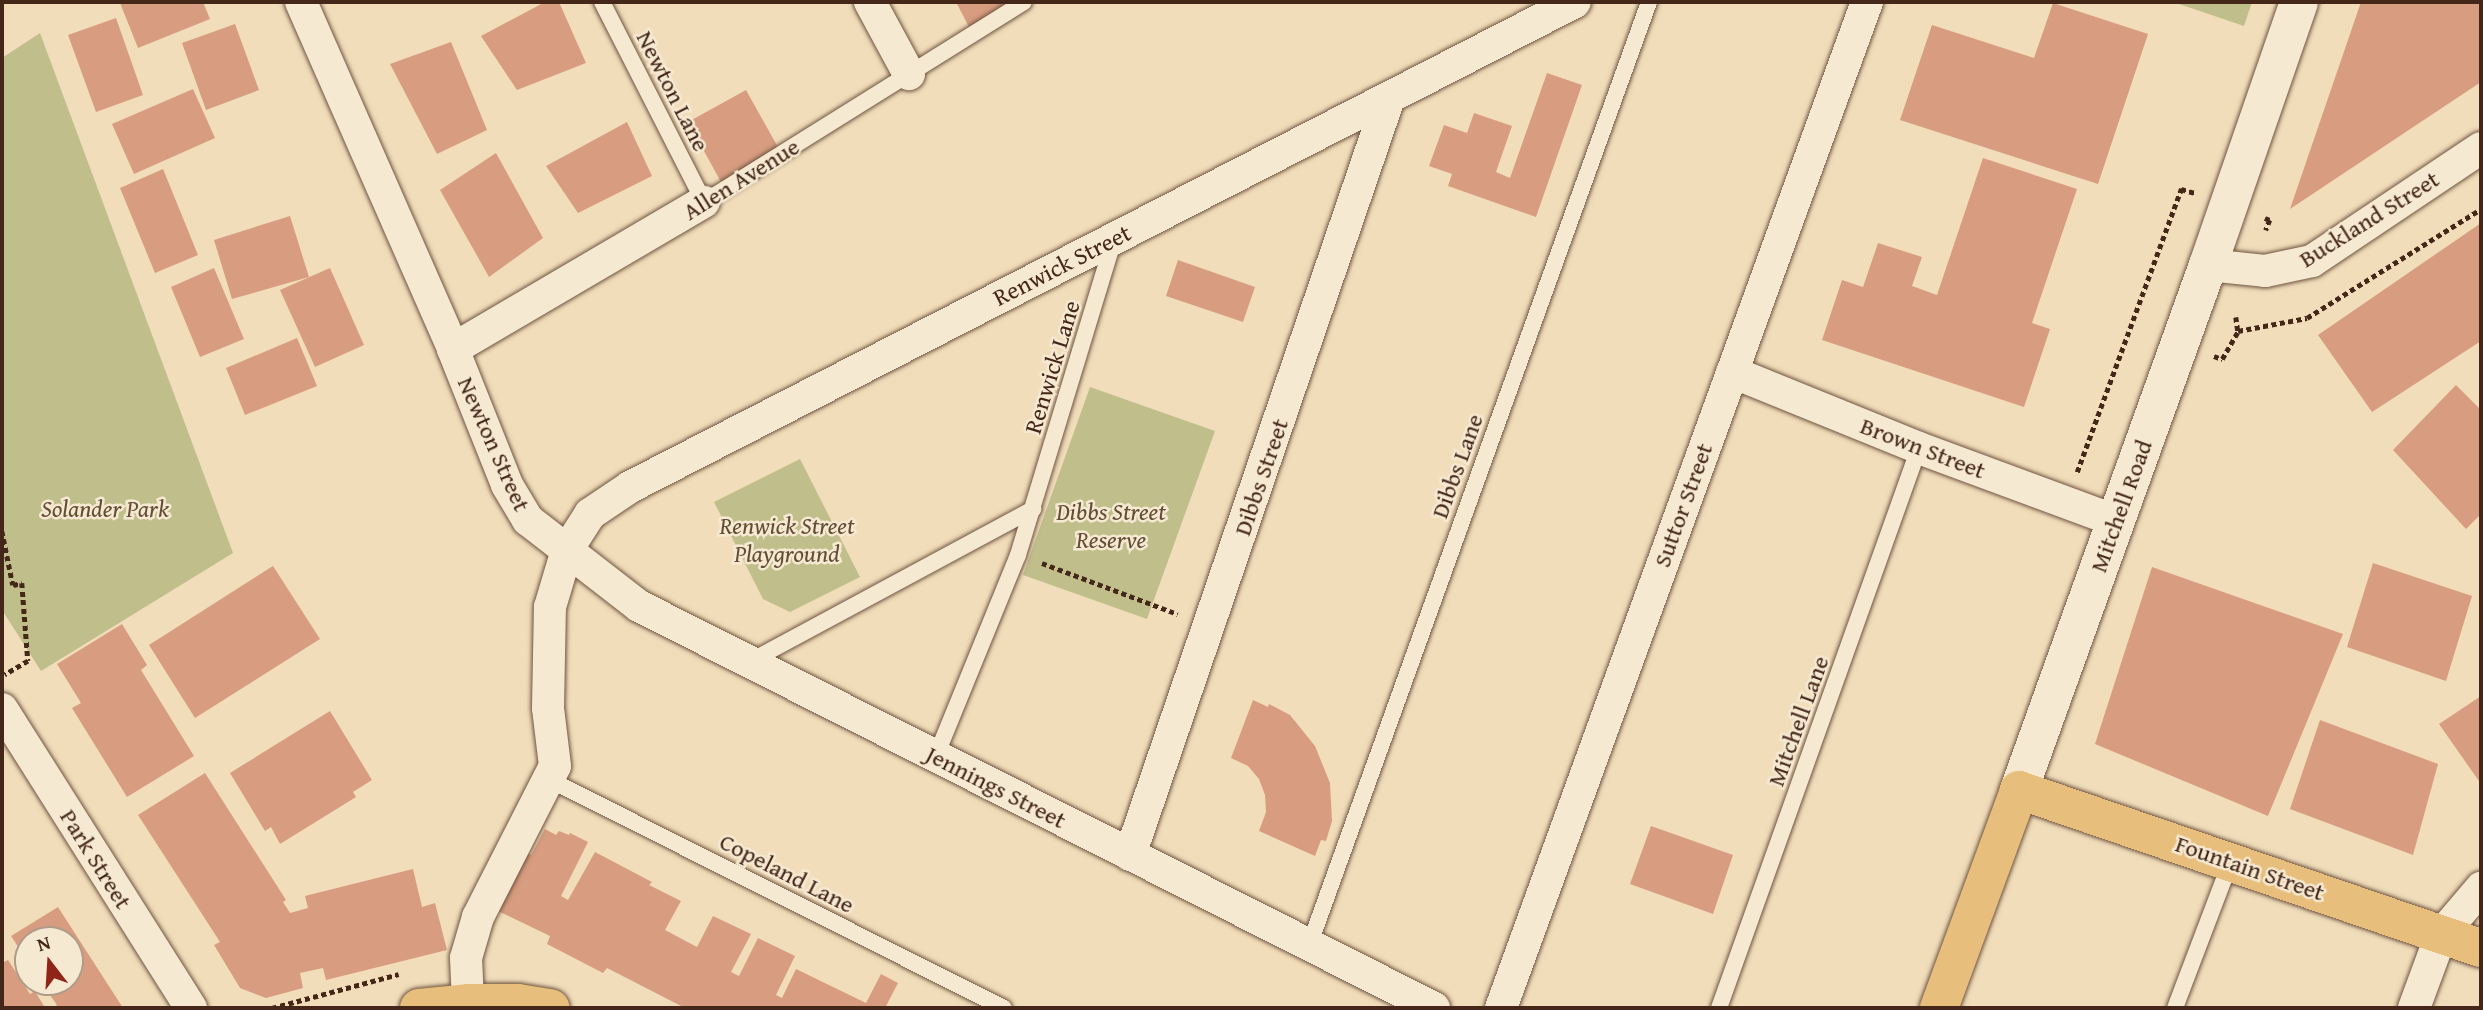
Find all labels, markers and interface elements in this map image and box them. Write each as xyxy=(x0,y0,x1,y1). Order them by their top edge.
street label: Newton Lane xyxy=(630,26,716,156)
street label: Allen Avenue xyxy=(677,132,805,226)
street label: Buckland Street xyxy=(2294,165,2444,273)
street label: Renwick Street xyxy=(988,218,1136,312)
street label: Renwick Lane xyxy=(1018,297,1086,437)
street label: Newton Street xyxy=(452,372,536,516)
street label: Dibbs Lane xyxy=(1425,410,1489,522)
street label: Brown Street xyxy=(1856,411,1990,485)
street label: Dibbs Street xyxy=(1228,415,1294,539)
street label: Mitchell Road xyxy=(2084,436,2158,576)
street label: Suttor Street xyxy=(1647,439,1719,571)
park label: Solander Park xyxy=(41,495,169,523)
park label: Dibbs Street Reserve xyxy=(1056,498,1166,554)
park label: Renwick Street Playground xyxy=(719,512,855,568)
street label: Mitchell Lane xyxy=(1761,652,1835,790)
street label: Jennings Street xyxy=(921,739,1071,835)
street label: Park Street xyxy=(54,804,138,914)
street label: Copeland Lane xyxy=(715,827,859,919)
street label: Fountain Street xyxy=(2172,829,2328,907)
north arrow xyxy=(14,926,84,996)
text: N xyxy=(33,928,54,958)

